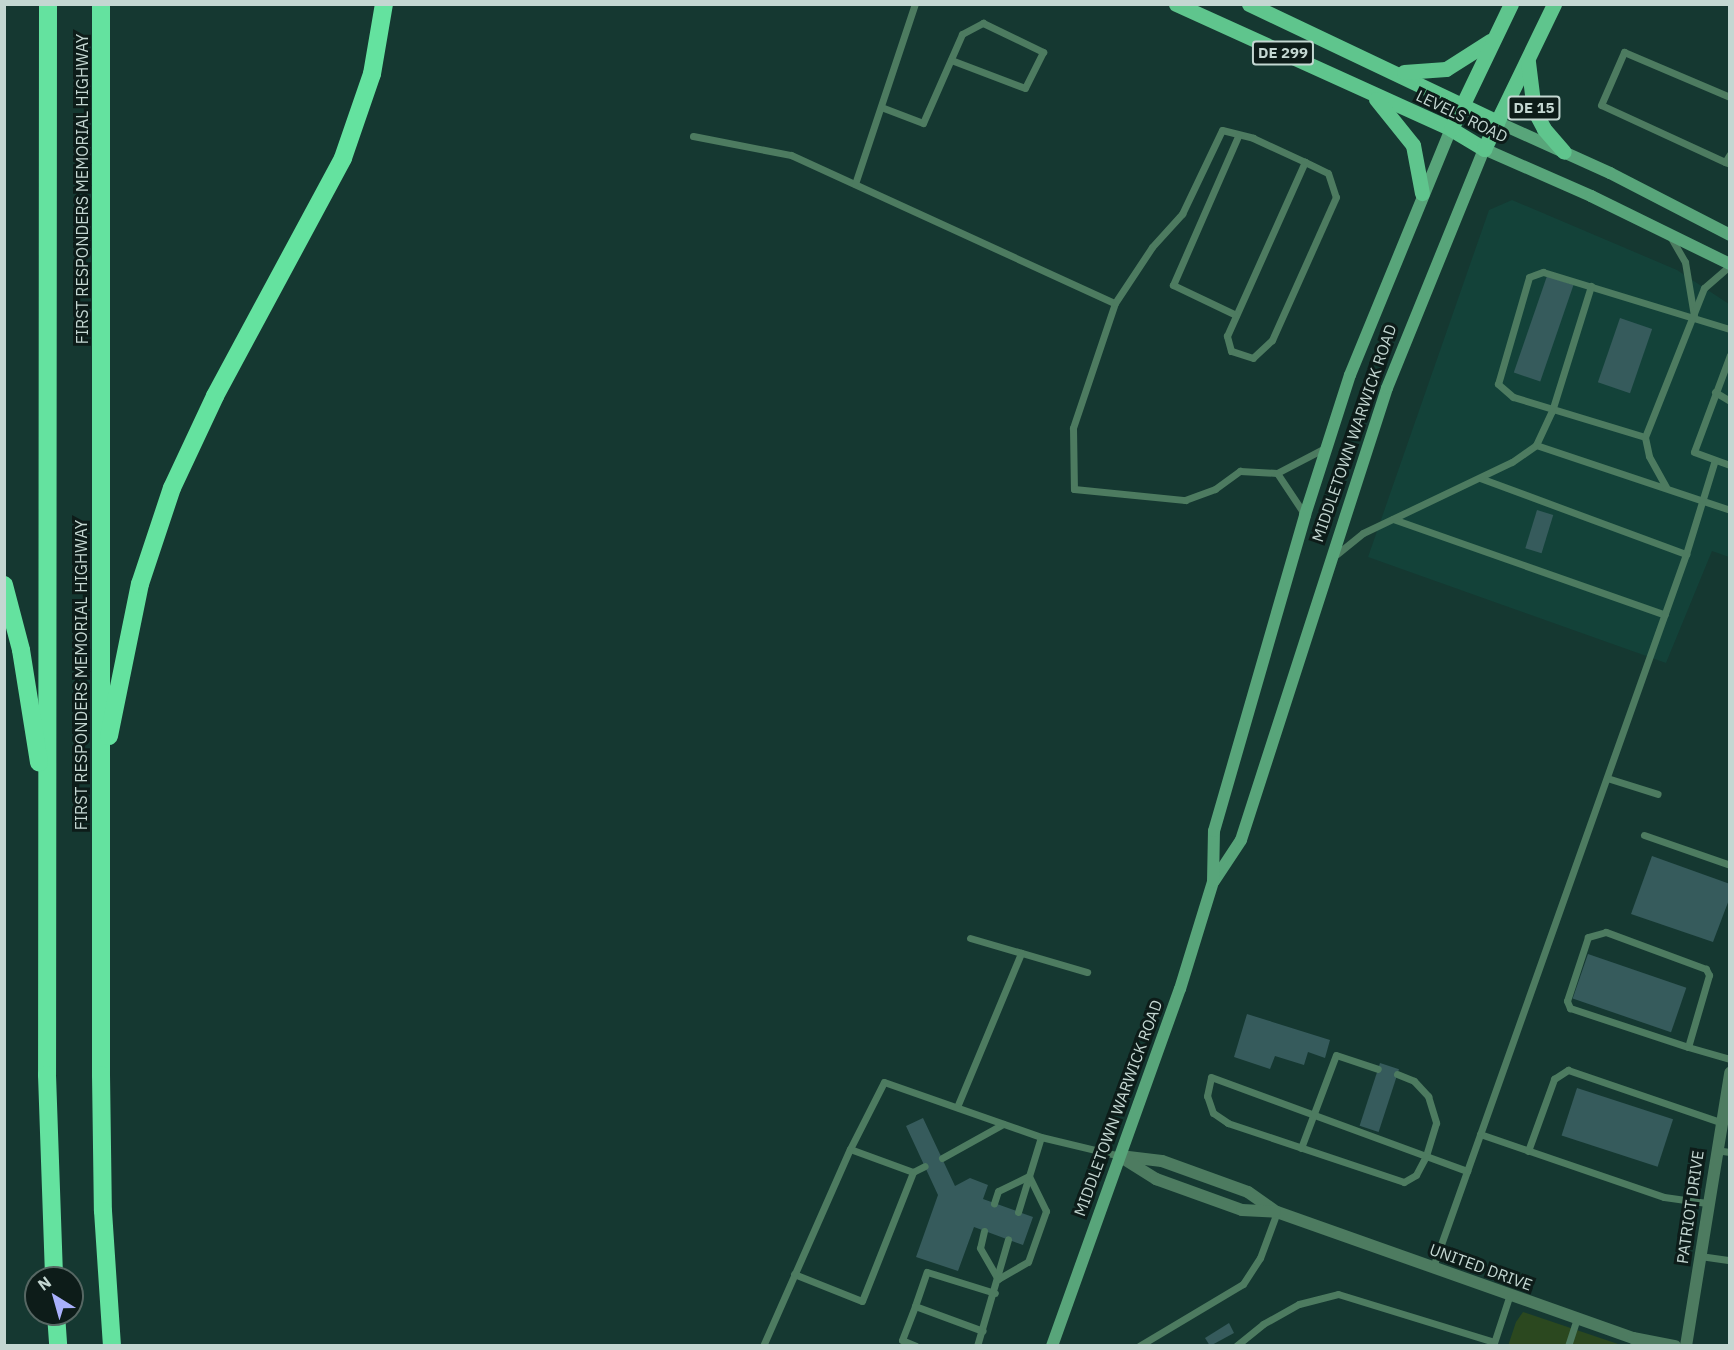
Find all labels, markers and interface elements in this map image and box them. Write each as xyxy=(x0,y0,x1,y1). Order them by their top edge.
street label: FIRST RESPONDERS MEMORIAL HIGHWAY xyxy=(72,34,92,344)
road number: DE 299 xyxy=(1252,41,1314,65)
street label: LEVELS ROAD xyxy=(1413,86,1511,146)
road number: DE 15 xyxy=(1507,96,1561,120)
street label: MIDDLETOWN WARWICK ROAD xyxy=(1308,322,1400,544)
street label: FIRST RESPONDERS MEMORIAL HIGHWAY xyxy=(71,520,91,830)
street label: MIDDLETOWN WARWICK ROAD xyxy=(1070,997,1166,1219)
street label: PATRIOT DRIVE xyxy=(1673,1149,1707,1265)
street label: UNITED DRIVE xyxy=(1427,1240,1535,1294)
north arrow xyxy=(24,1266,84,1326)
text: N xyxy=(34,1272,55,1295)

